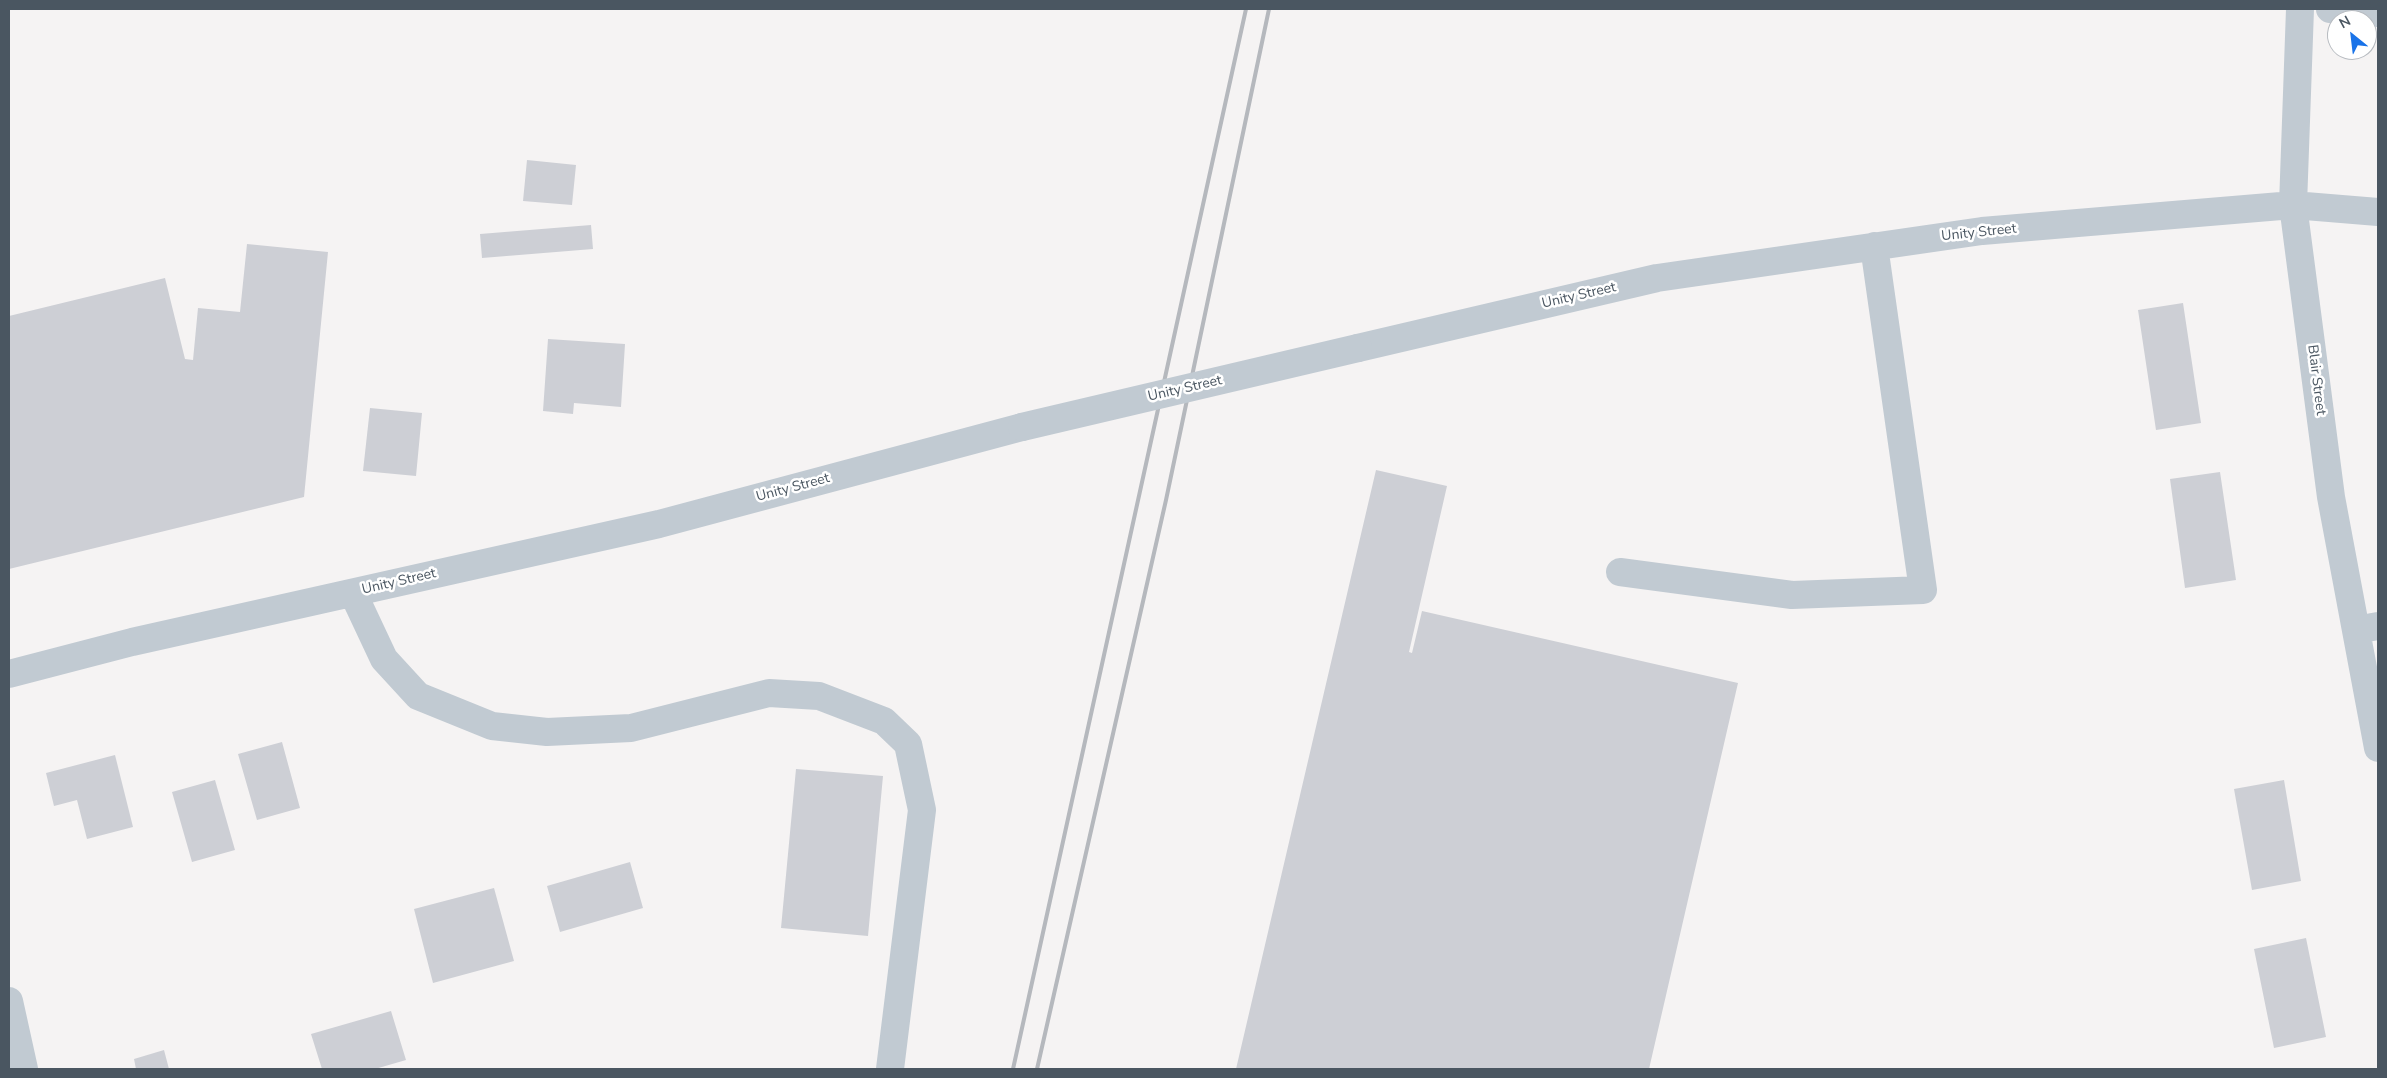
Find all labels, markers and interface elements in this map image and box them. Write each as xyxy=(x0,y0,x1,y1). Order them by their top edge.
north arrow xyxy=(2327,10,2377,60)
text: N xyxy=(2336,11,2354,33)
street label: Unity Street xyxy=(1941,221,2017,245)
street label: Unity Street xyxy=(1540,279,1618,313)
street label: Blair Street xyxy=(2303,344,2329,416)
street label: Unity Street xyxy=(1146,372,1224,406)
street label: Unity Street xyxy=(754,470,832,506)
street label: Unity Street xyxy=(360,565,438,599)

